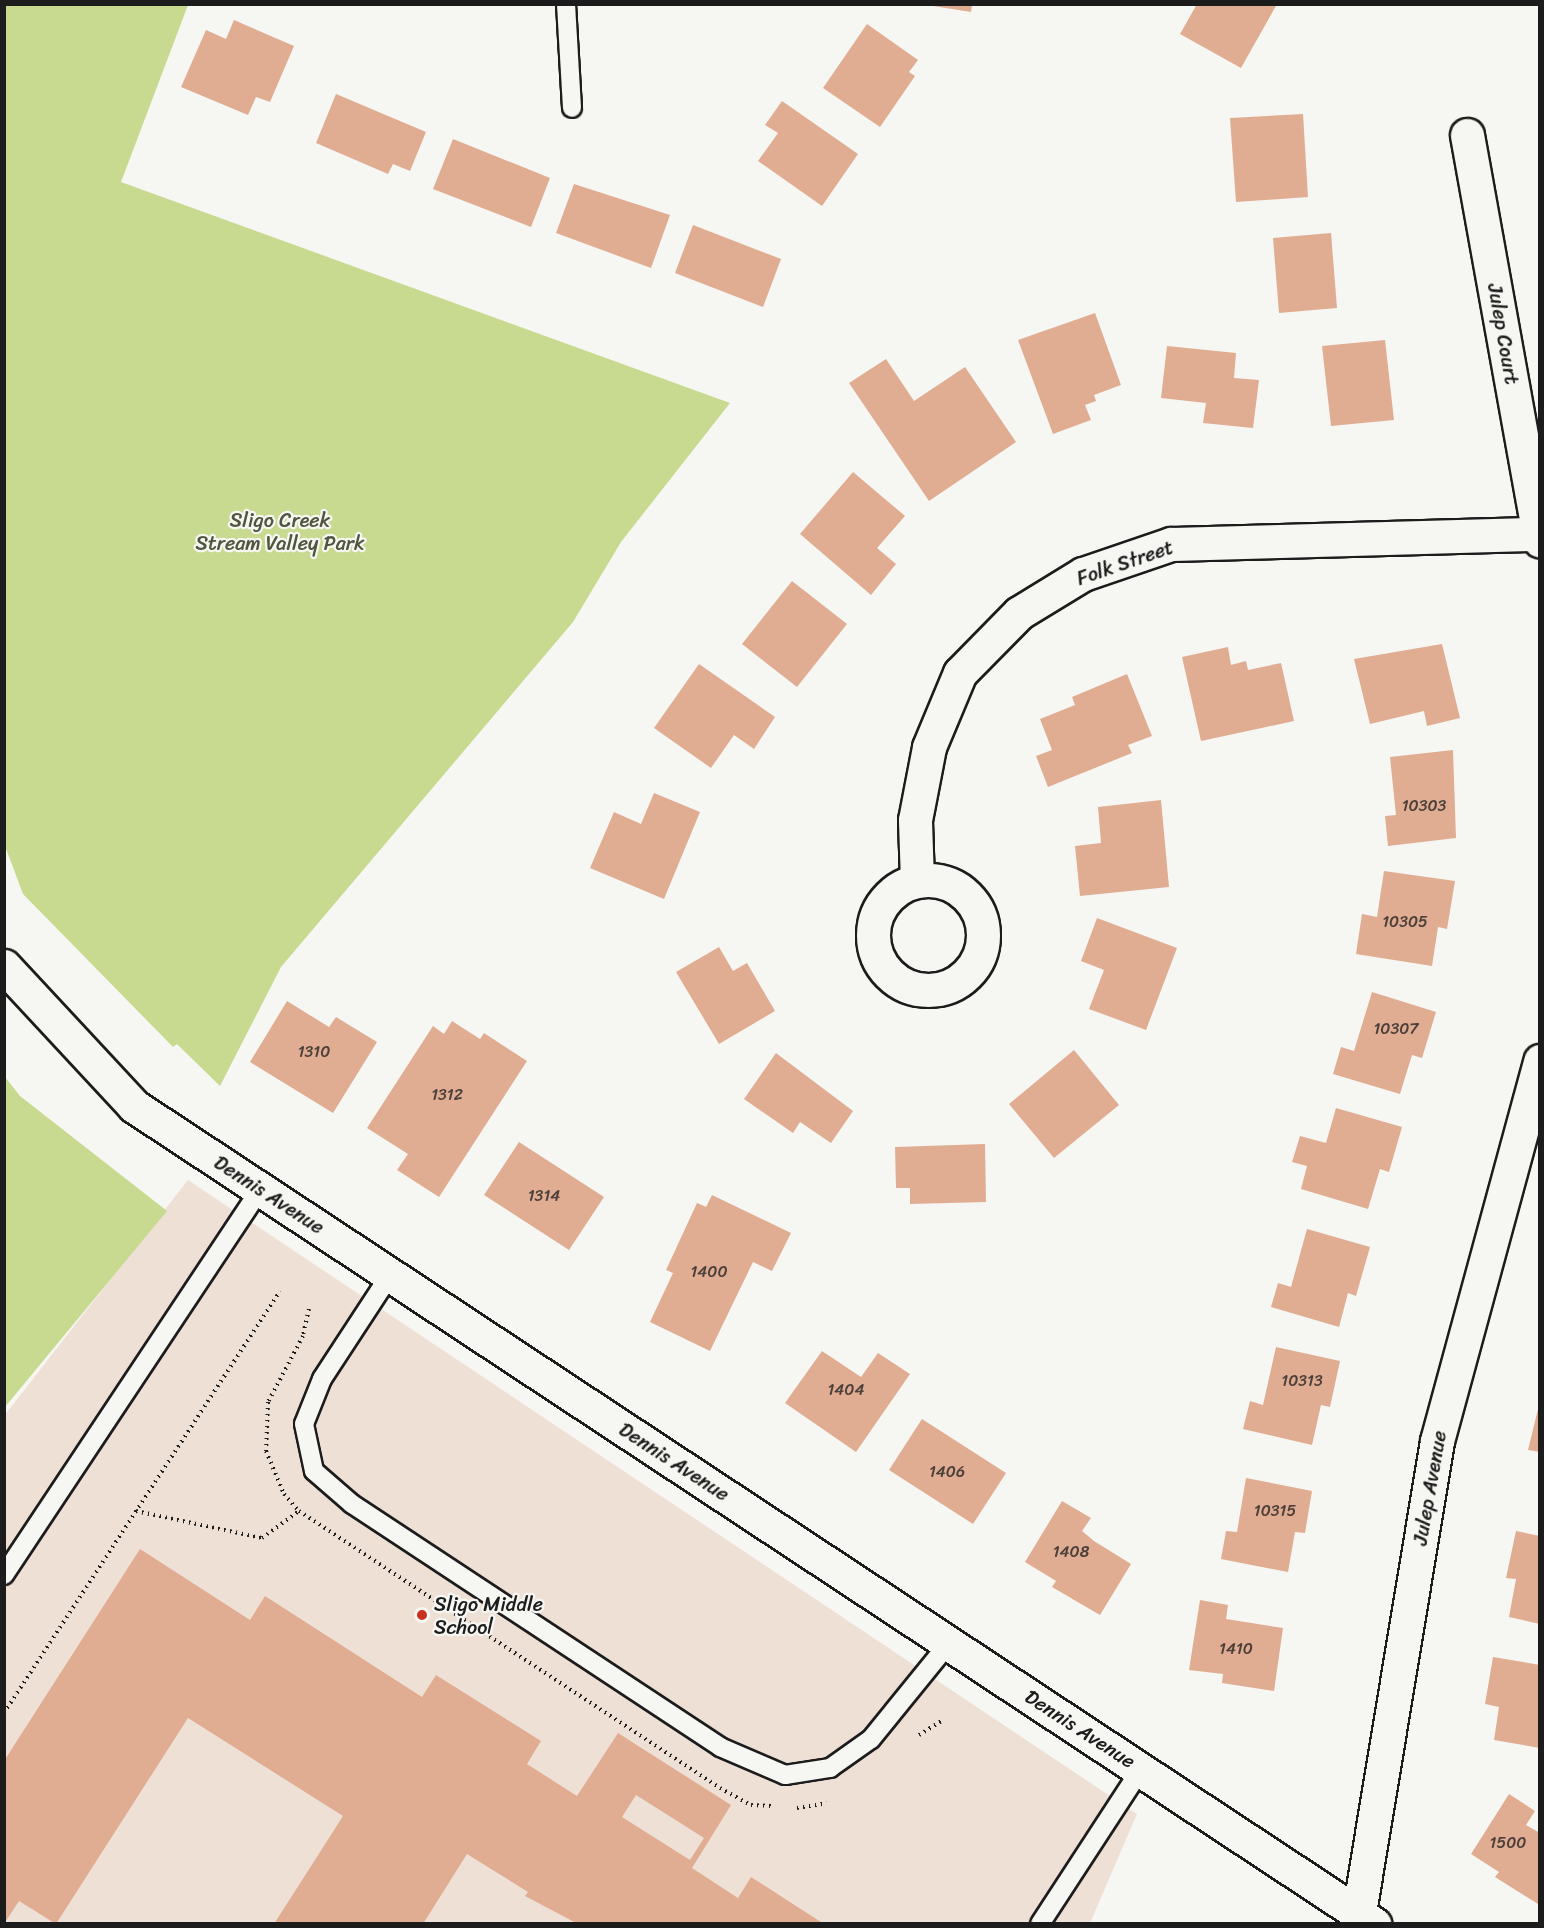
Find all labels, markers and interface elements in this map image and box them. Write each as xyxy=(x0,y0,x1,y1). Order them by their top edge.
street label: Julep Court xyxy=(1482,282,1524,386)
park label: Sligo Creek Stream Valley Park xyxy=(195,508,365,555)
street label: Folk Street xyxy=(1073,535,1177,591)
house number: 10303 xyxy=(1402,796,1446,816)
house number: 10305 xyxy=(1382,912,1428,932)
house number: 10307 xyxy=(1373,1019,1419,1039)
house number: 1310 xyxy=(298,1042,330,1062)
house number: 1312 xyxy=(431,1085,463,1105)
street label: Dennis Avenue xyxy=(209,1150,329,1240)
house number: 1314 xyxy=(528,1186,560,1206)
house number: 1400 xyxy=(690,1262,728,1282)
house number: 10313 xyxy=(1281,1371,1323,1391)
house number: 1404 xyxy=(828,1380,864,1400)
street label: Dennis Avenue xyxy=(614,1417,734,1507)
street label: Julep Avenue xyxy=(1408,1429,1452,1547)
house number: 1406 xyxy=(929,1462,965,1482)
house number: 10315 xyxy=(1254,1501,1296,1521)
house number: 1408 xyxy=(1053,1542,1089,1562)
place label: Sligo Middle School xyxy=(434,1592,542,1639)
marker: Sligo Middle School xyxy=(415,1608,429,1622)
house number: 1410 xyxy=(1219,1639,1253,1659)
street label: Dennis Avenue xyxy=(1020,1684,1140,1774)
house number: 1500 xyxy=(1490,1833,1526,1853)

